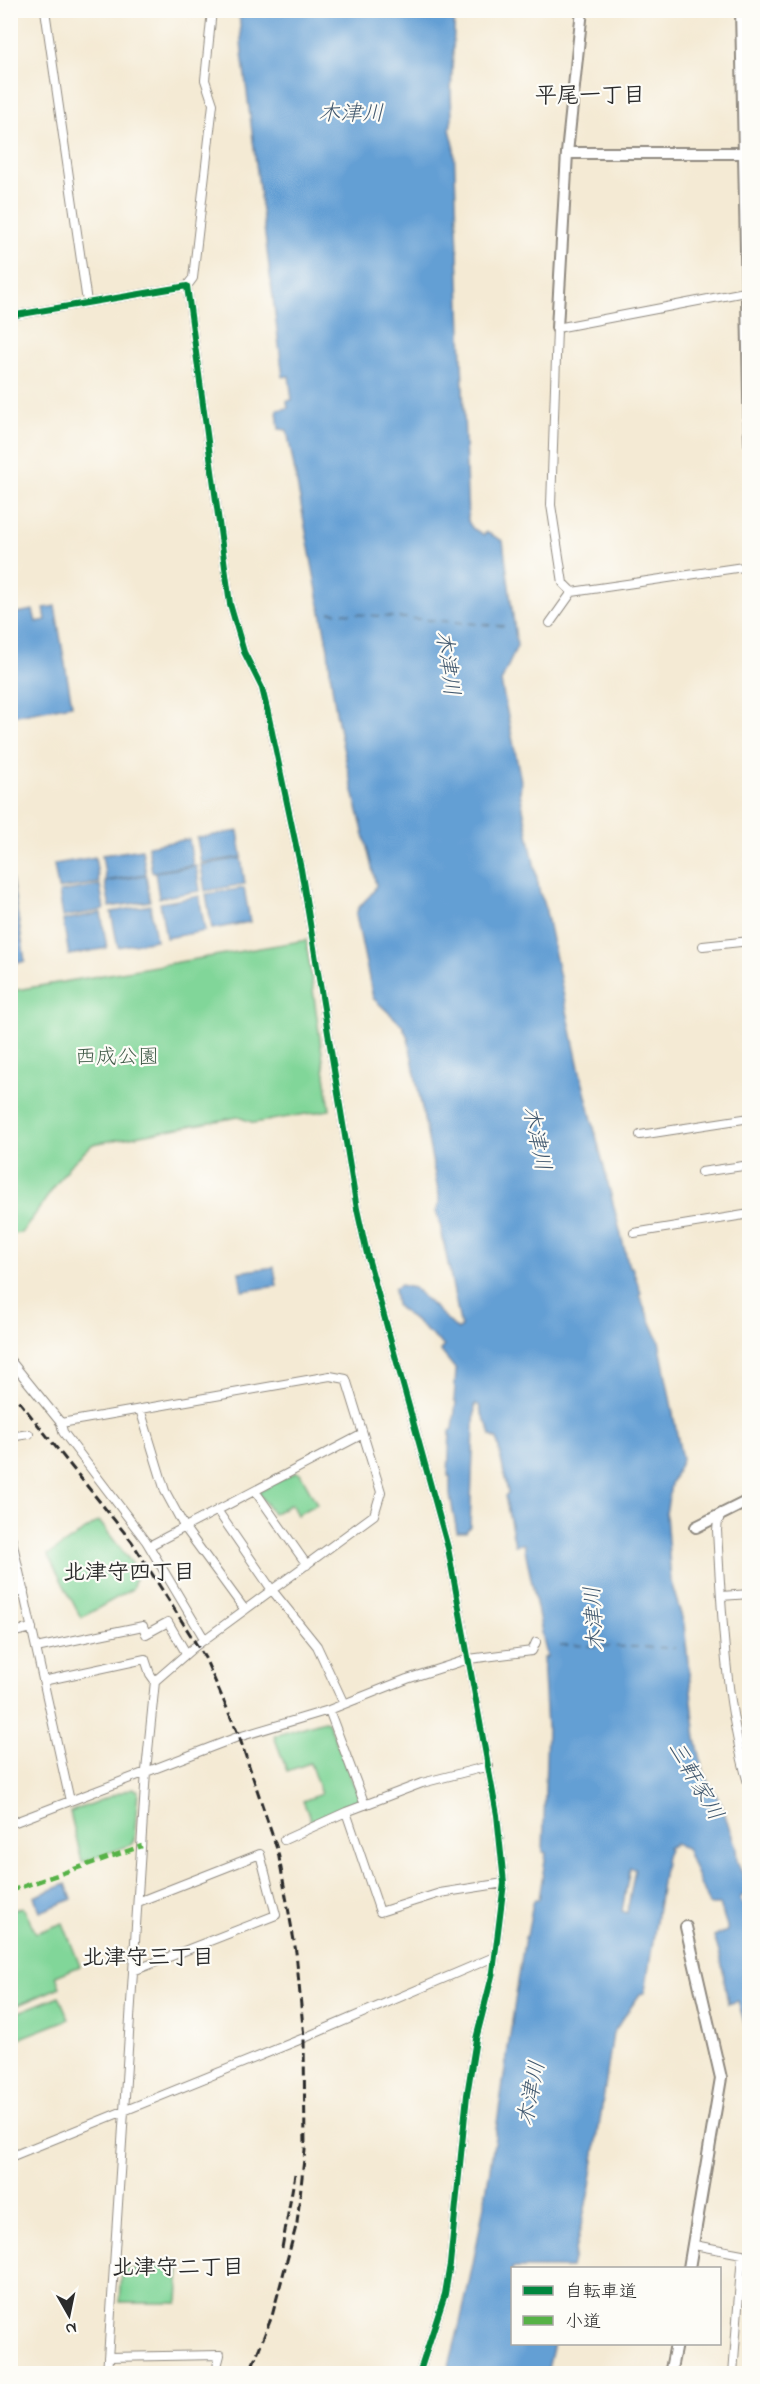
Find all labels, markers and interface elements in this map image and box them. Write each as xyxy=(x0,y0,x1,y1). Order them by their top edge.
district label: 平尾一丁目 xyxy=(535,81,645,113)
water label: 木津川 xyxy=(318,99,384,131)
water label: 木津川 xyxy=(426,629,466,698)
park label: 西成公園 xyxy=(75,1043,159,1073)
water label: 木津川 xyxy=(513,1103,558,1174)
district label: 北津守四丁目 xyxy=(63,1558,195,1590)
water label: 木津川 xyxy=(578,1585,614,1653)
water label: 三軒家川 xyxy=(659,1735,730,1828)
district label: 北津守三丁目 xyxy=(82,1943,214,1975)
water label: 木津川 xyxy=(511,2058,555,2129)
district label: 北津守二丁目 xyxy=(112,2253,244,2285)
legend xyxy=(511,2267,721,2345)
text: 自転車道 xyxy=(565,2280,637,2306)
north arrow xyxy=(39,2285,99,2345)
text: 小道 xyxy=(565,2310,601,2336)
text: N xyxy=(64,2315,78,2341)

